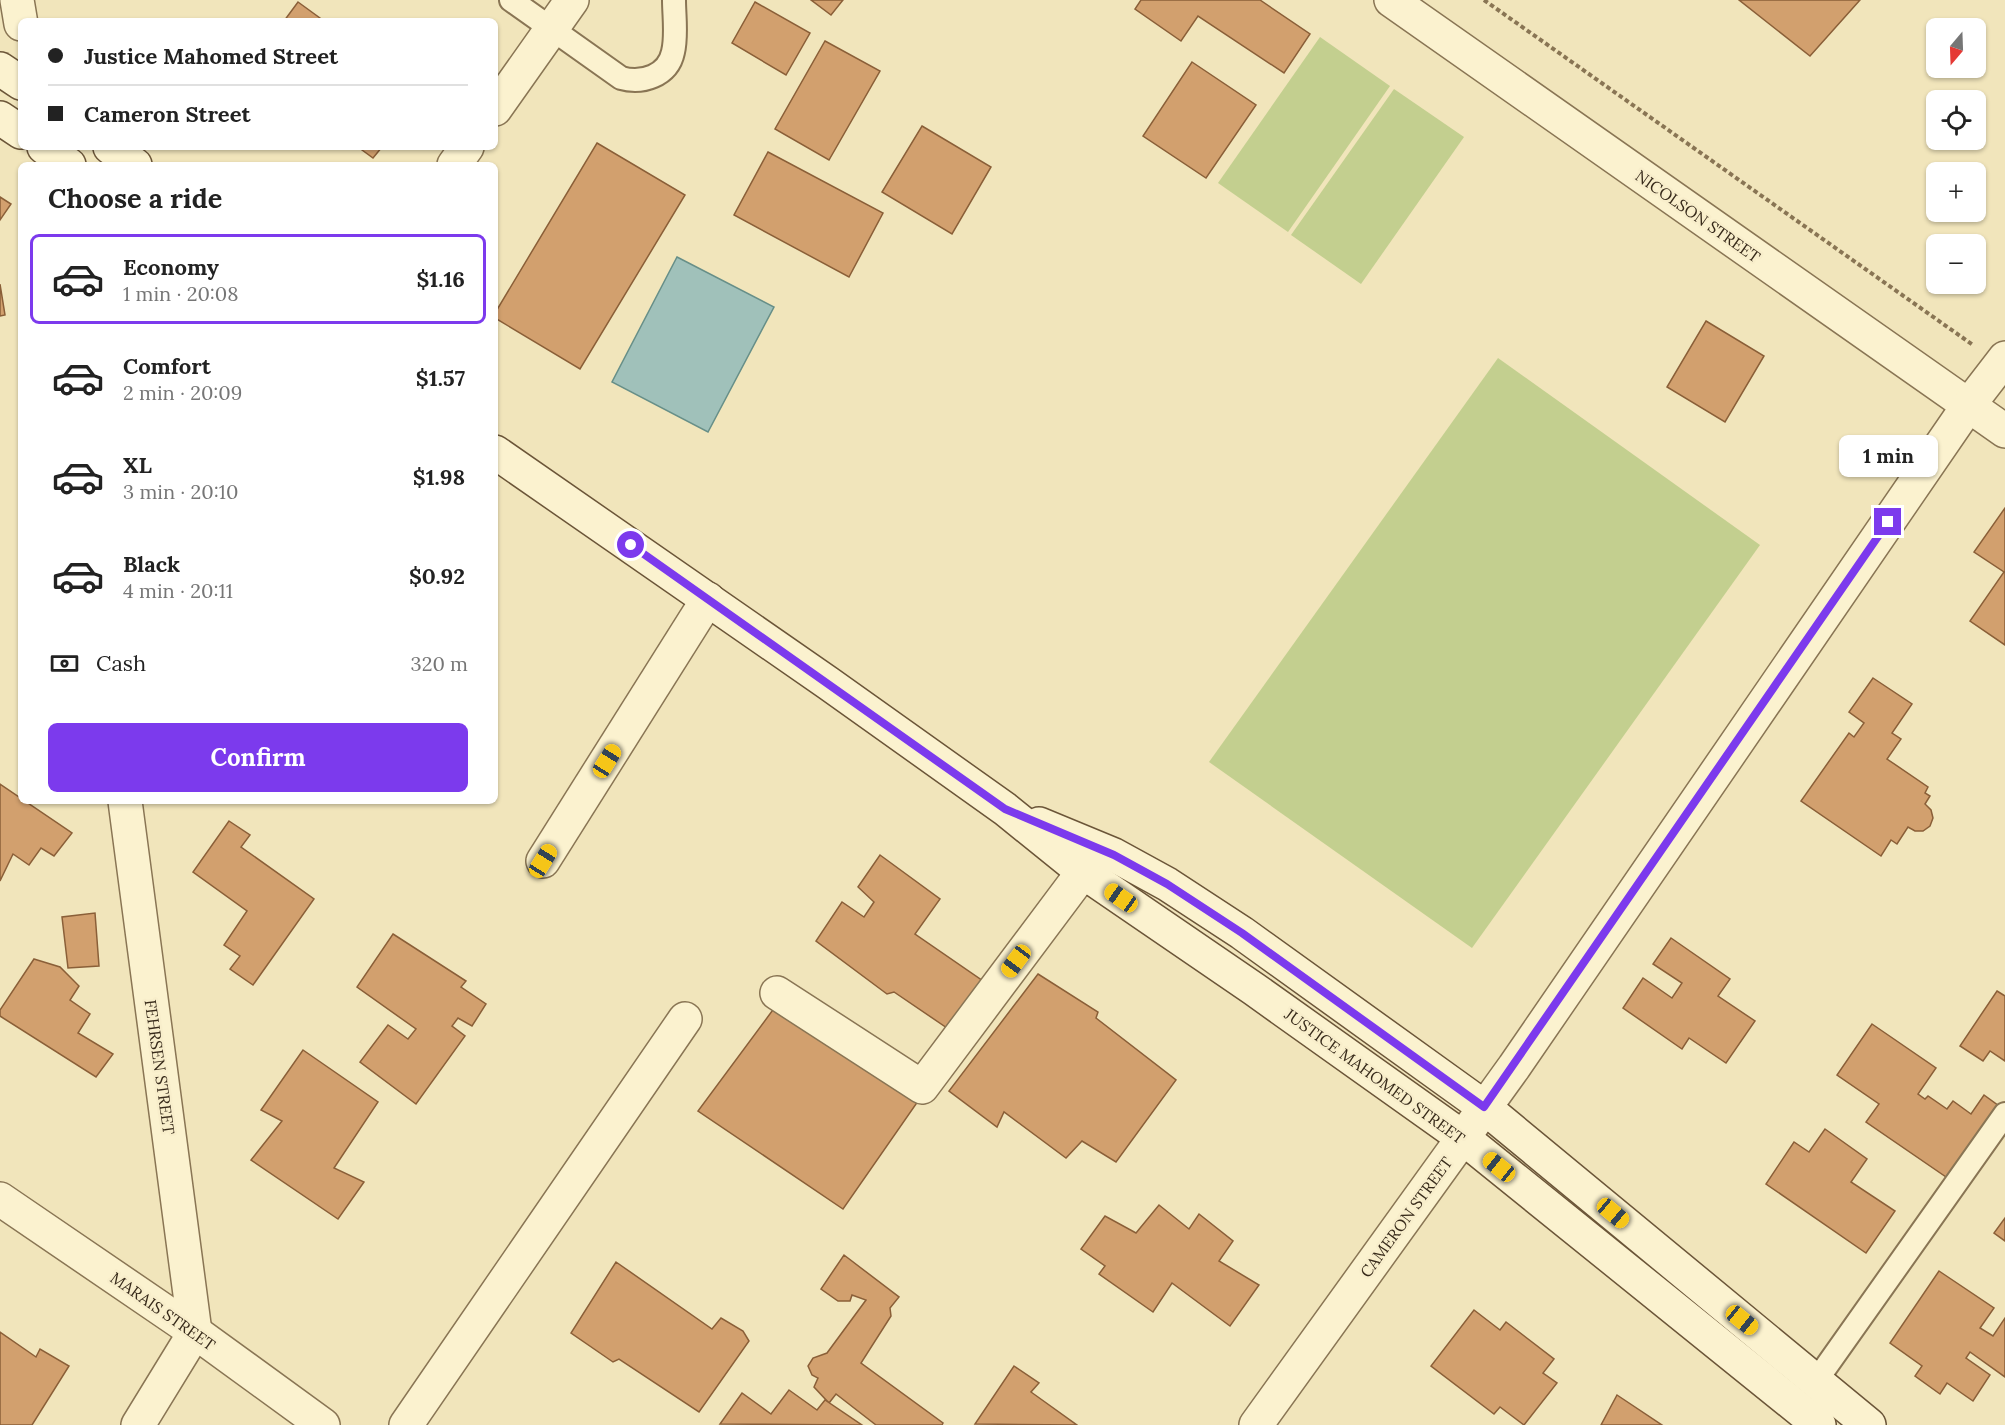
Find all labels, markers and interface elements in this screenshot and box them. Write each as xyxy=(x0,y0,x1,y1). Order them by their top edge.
north arrow xyxy=(1926,18,1986,78)
map controls xyxy=(1926,18,1986,294)
text: Justice Mahomed Street xyxy=(84,42,338,70)
button: locate xyxy=(1926,90,1986,150)
text: Cameron Street xyxy=(84,100,251,128)
button: + xyxy=(1926,162,1986,222)
street label: NICOLSON STREET xyxy=(1632,165,1764,267)
text: Choose a ride xyxy=(48,181,222,215)
button: − xyxy=(1926,234,1986,294)
icon: car xyxy=(51,252,105,306)
text: Economy xyxy=(123,253,219,281)
text: $1.16 xyxy=(416,265,465,293)
text: 1 min · 20:08 xyxy=(123,281,239,306)
icon: car xyxy=(51,351,105,405)
text: Comfort xyxy=(123,352,211,380)
text: $1.57 xyxy=(416,364,465,392)
text: 2 min · 20:09 xyxy=(123,380,242,405)
callout: 1 min xyxy=(1838,435,1938,477)
text: 1 min xyxy=(1863,443,1914,468)
icon: car xyxy=(51,450,105,504)
text: XL xyxy=(123,451,152,479)
text: $1.98 xyxy=(413,463,465,491)
text: 3 min · 20:10 xyxy=(123,479,238,504)
route end xyxy=(1874,508,1901,535)
route start xyxy=(617,531,644,558)
icon: car xyxy=(51,549,105,603)
text: Black xyxy=(123,550,180,578)
text: $0.92 xyxy=(409,562,465,590)
text: 4 min · 20:11 xyxy=(123,578,233,603)
icon: cash xyxy=(48,647,81,680)
text: Cash xyxy=(96,649,146,677)
text: 320 m xyxy=(411,651,468,676)
button: Confirm xyxy=(48,723,468,792)
car xyxy=(590,741,624,781)
car xyxy=(526,841,560,881)
car xyxy=(1101,880,1141,916)
car xyxy=(998,941,1034,981)
street label: FEHRSEN STREET xyxy=(141,998,179,1136)
street label: JUSTICE MAHOMED STREET xyxy=(1280,1003,1469,1148)
car xyxy=(1479,1149,1519,1185)
street label: CAMERON STREET xyxy=(1356,1153,1456,1281)
car xyxy=(1593,1195,1633,1231)
street label: MARAIS STREET xyxy=(107,1267,219,1355)
car xyxy=(1722,1302,1762,1338)

